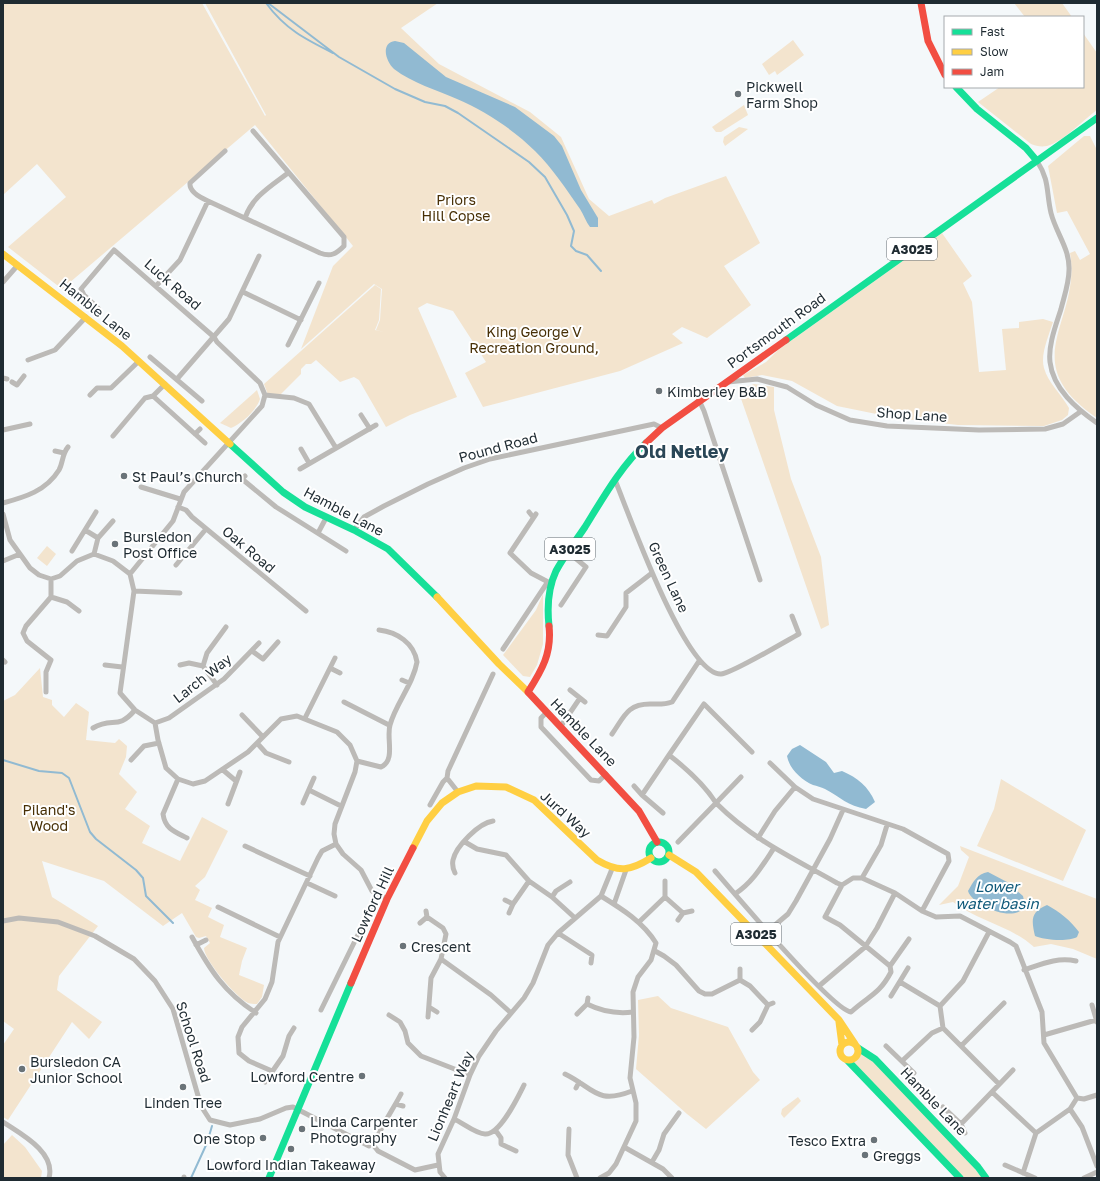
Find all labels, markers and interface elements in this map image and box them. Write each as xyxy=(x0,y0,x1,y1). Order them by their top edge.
legend xyxy=(944,16,1084,88)
text: Fast xyxy=(980,24,1005,39)
text: Slow xyxy=(980,44,1008,59)
text: Jam xyxy=(980,64,1004,79)
place label: Pickwell Farm Shop xyxy=(746,78,818,111)
marker: Pickwell Farm Shop xyxy=(733,89,743,99)
park label: Priors Hill Copse xyxy=(422,191,490,224)
road number: A3025 xyxy=(887,238,937,260)
street label: Luck Road xyxy=(141,255,205,313)
street label: Hamble Lane xyxy=(56,275,136,343)
street label: Portsmouth Road xyxy=(723,289,829,371)
park label: King George V Recreation Ground, xyxy=(469,323,599,356)
place label: Kimberley B&B xyxy=(667,383,767,400)
marker: Kimberley B&B xyxy=(654,386,664,396)
street label: Shop Lane xyxy=(876,403,948,425)
street label: Pound Road xyxy=(457,428,539,466)
district label: Old Netley xyxy=(635,440,729,462)
place label: St Paul’s Church xyxy=(132,468,243,485)
marker: St Paul’s Church xyxy=(119,471,129,481)
street label: Hamble Lane xyxy=(301,483,387,539)
street label: Oak Road xyxy=(219,522,279,576)
place label: Bursledon Post Office xyxy=(123,528,197,561)
road number: A3025 xyxy=(545,538,595,560)
marker: Bursledon Post Office xyxy=(110,539,120,549)
street label: Green Lane xyxy=(645,539,693,615)
street label: Larch Way xyxy=(169,650,235,706)
street label: Hamble Lane xyxy=(547,694,621,770)
street label: Jurd Way xyxy=(537,787,595,841)
park label: Piland's Wood xyxy=(22,801,76,834)
street label: Lowford Hill xyxy=(347,863,397,945)
water label: Lower water basin xyxy=(955,877,1039,912)
road number: A3025 xyxy=(731,923,781,945)
place label: Crescent xyxy=(411,938,471,955)
marker: Crescent xyxy=(398,941,408,951)
street label: School Road xyxy=(173,999,215,1085)
street label: Lionheart Way xyxy=(423,1048,477,1144)
place label: Bursledon CA Junior School xyxy=(30,1053,122,1086)
street label: Hamble Lane xyxy=(897,1063,971,1139)
marker: Bursledon CA Junior School xyxy=(17,1064,27,1074)
place label: Lowford Centre xyxy=(250,1068,354,1085)
marker: Lowford Centre xyxy=(357,1071,367,1081)
marker: Linden Tree xyxy=(178,1082,188,1092)
place label: Linden Tree xyxy=(144,1094,222,1111)
place label: Linda Carpenter Photography xyxy=(310,1113,418,1146)
marker: Linda Carpenter Photography xyxy=(297,1124,307,1134)
place label: One Stop xyxy=(193,1130,255,1147)
place label: Tesco Extra xyxy=(788,1132,866,1149)
marker: One Stop xyxy=(258,1133,268,1143)
marker: Tesco Extra xyxy=(869,1135,879,1145)
marker: Lowford Indian Takeaway xyxy=(286,1144,296,1154)
place label: Greggs xyxy=(873,1147,921,1164)
marker: Greggs xyxy=(860,1150,870,1160)
place label: Lowford Indian Takeaway xyxy=(206,1156,376,1173)

